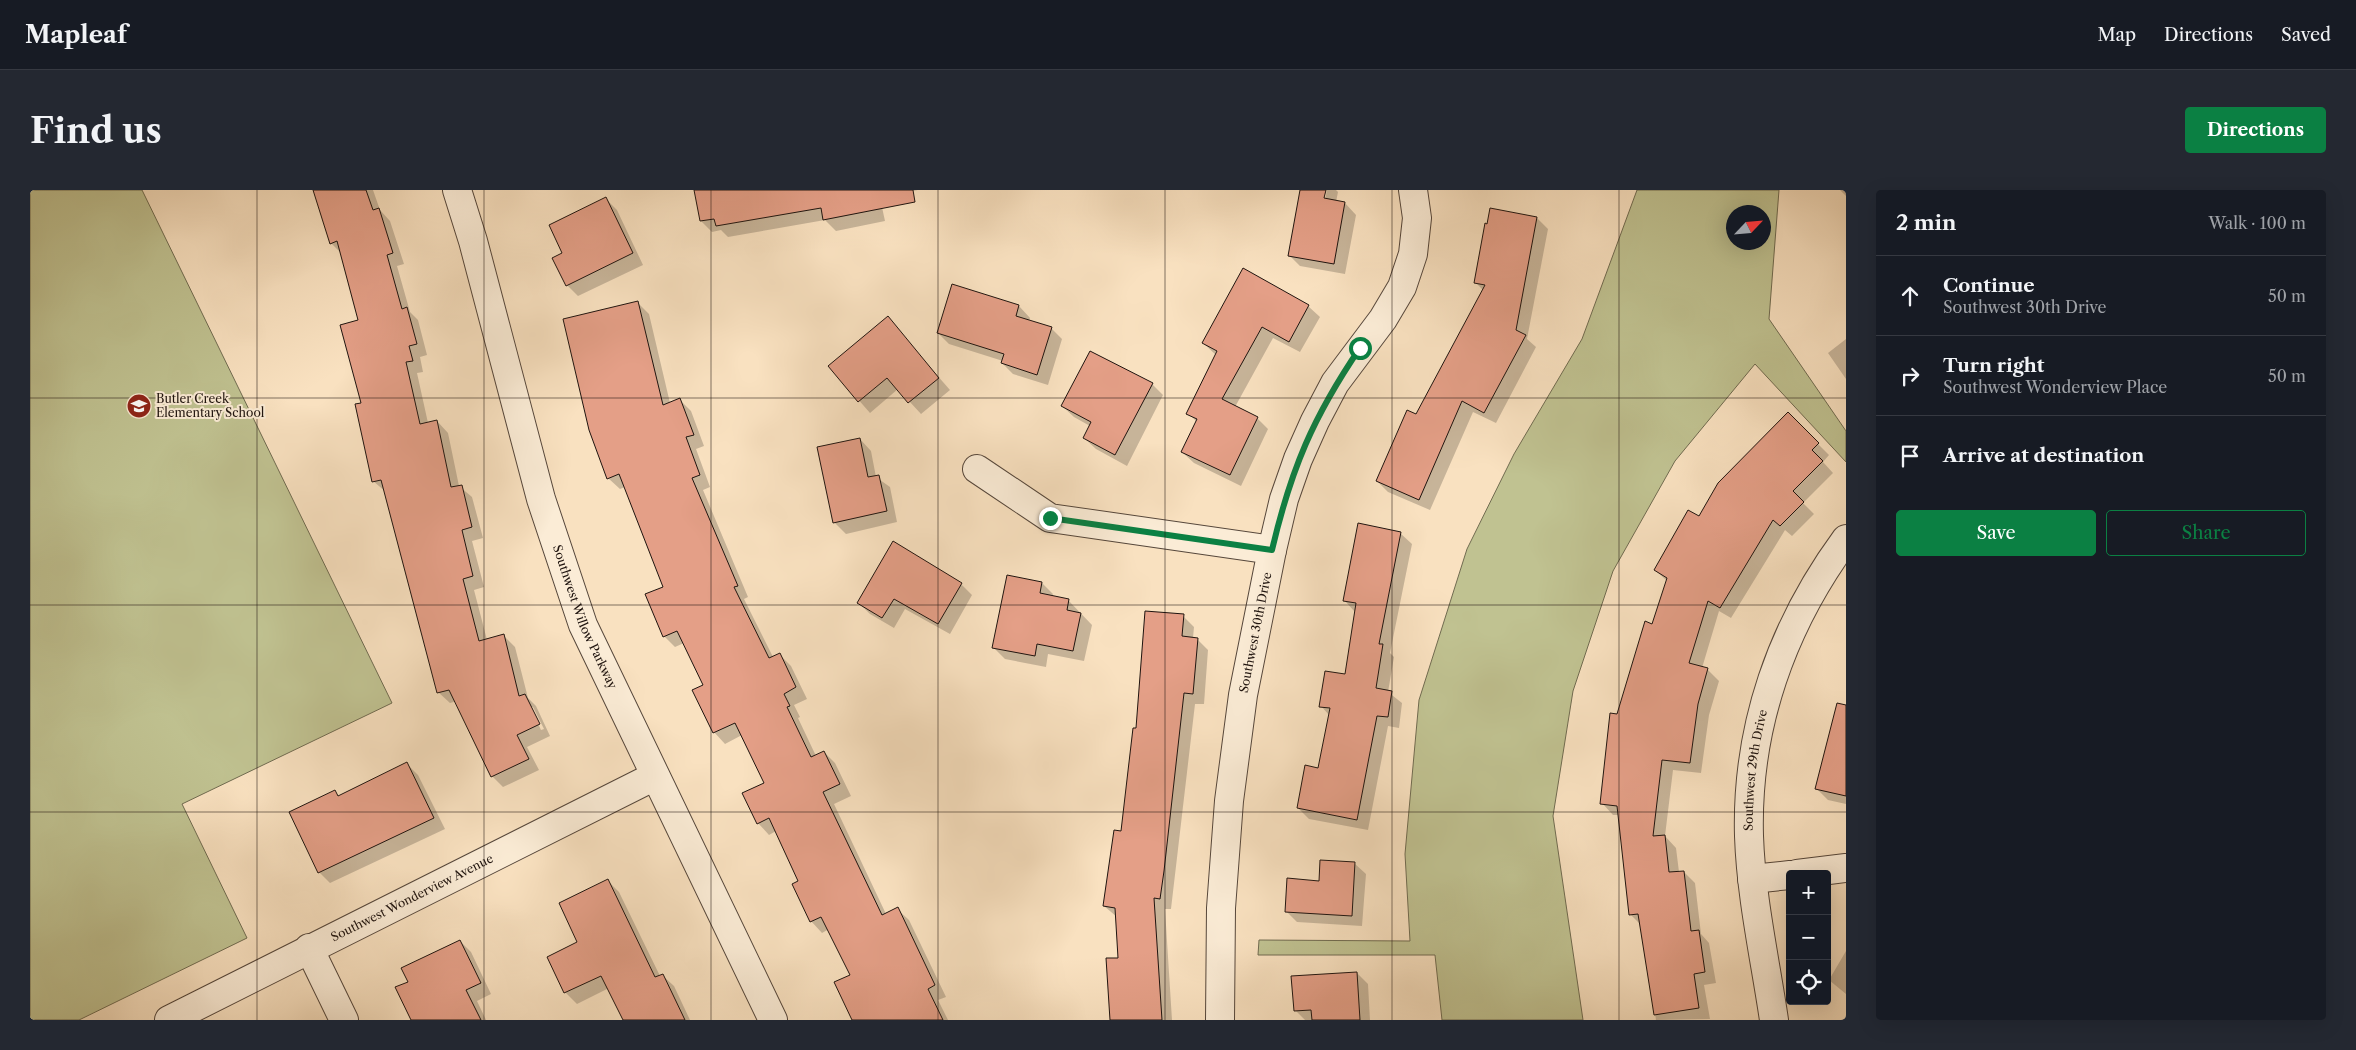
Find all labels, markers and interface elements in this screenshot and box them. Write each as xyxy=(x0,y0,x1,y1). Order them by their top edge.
text: Mapleaf xyxy=(25,20,127,49)
text: Map xyxy=(2097,24,2136,46)
text: Directions xyxy=(2164,24,2253,46)
text: Saved xyxy=(2281,24,2331,46)
button: Directions xyxy=(2185,107,2326,153)
text: Find us xyxy=(30,109,162,152)
north arrow xyxy=(1726,205,1771,250)
text: 2 min xyxy=(1896,210,1956,235)
text: Walk · 100 m xyxy=(2209,213,2306,233)
text: Continue xyxy=(1943,274,2035,297)
icon: ahead xyxy=(1896,282,1924,310)
text: 50 m xyxy=(2268,286,2306,306)
text: Southwest 30th Drive xyxy=(1943,297,2107,317)
route start xyxy=(1349,337,1372,360)
text: Turn right xyxy=(1943,354,2044,377)
icon: right xyxy=(1896,362,1924,390)
text: 50 m xyxy=(2268,366,2306,386)
text: Southwest Wonderview Place xyxy=(1943,377,2167,397)
place label: Butler Creek Elementary School xyxy=(156,391,265,420)
school or university icon: Butler Creek Elementary School xyxy=(126,393,152,419)
icon: arrive xyxy=(1896,442,1924,470)
text: Arrive at destination xyxy=(1943,444,2144,467)
route end xyxy=(1039,507,1062,530)
button: Save xyxy=(1896,510,2096,556)
button: Share xyxy=(2106,510,2306,556)
street label: Southwest Willow Parkway xyxy=(550,543,621,691)
street label: Southwest 30th Drive xyxy=(1236,570,1274,694)
street label: Southwest 29th Drive xyxy=(1741,708,1770,831)
street label: Southwest Wonderview Avenue xyxy=(328,850,496,945)
map controls xyxy=(1786,870,1831,1005)
button: + xyxy=(1786,870,1831,915)
button: − xyxy=(1786,915,1831,960)
button: locate xyxy=(1786,960,1831,1005)

